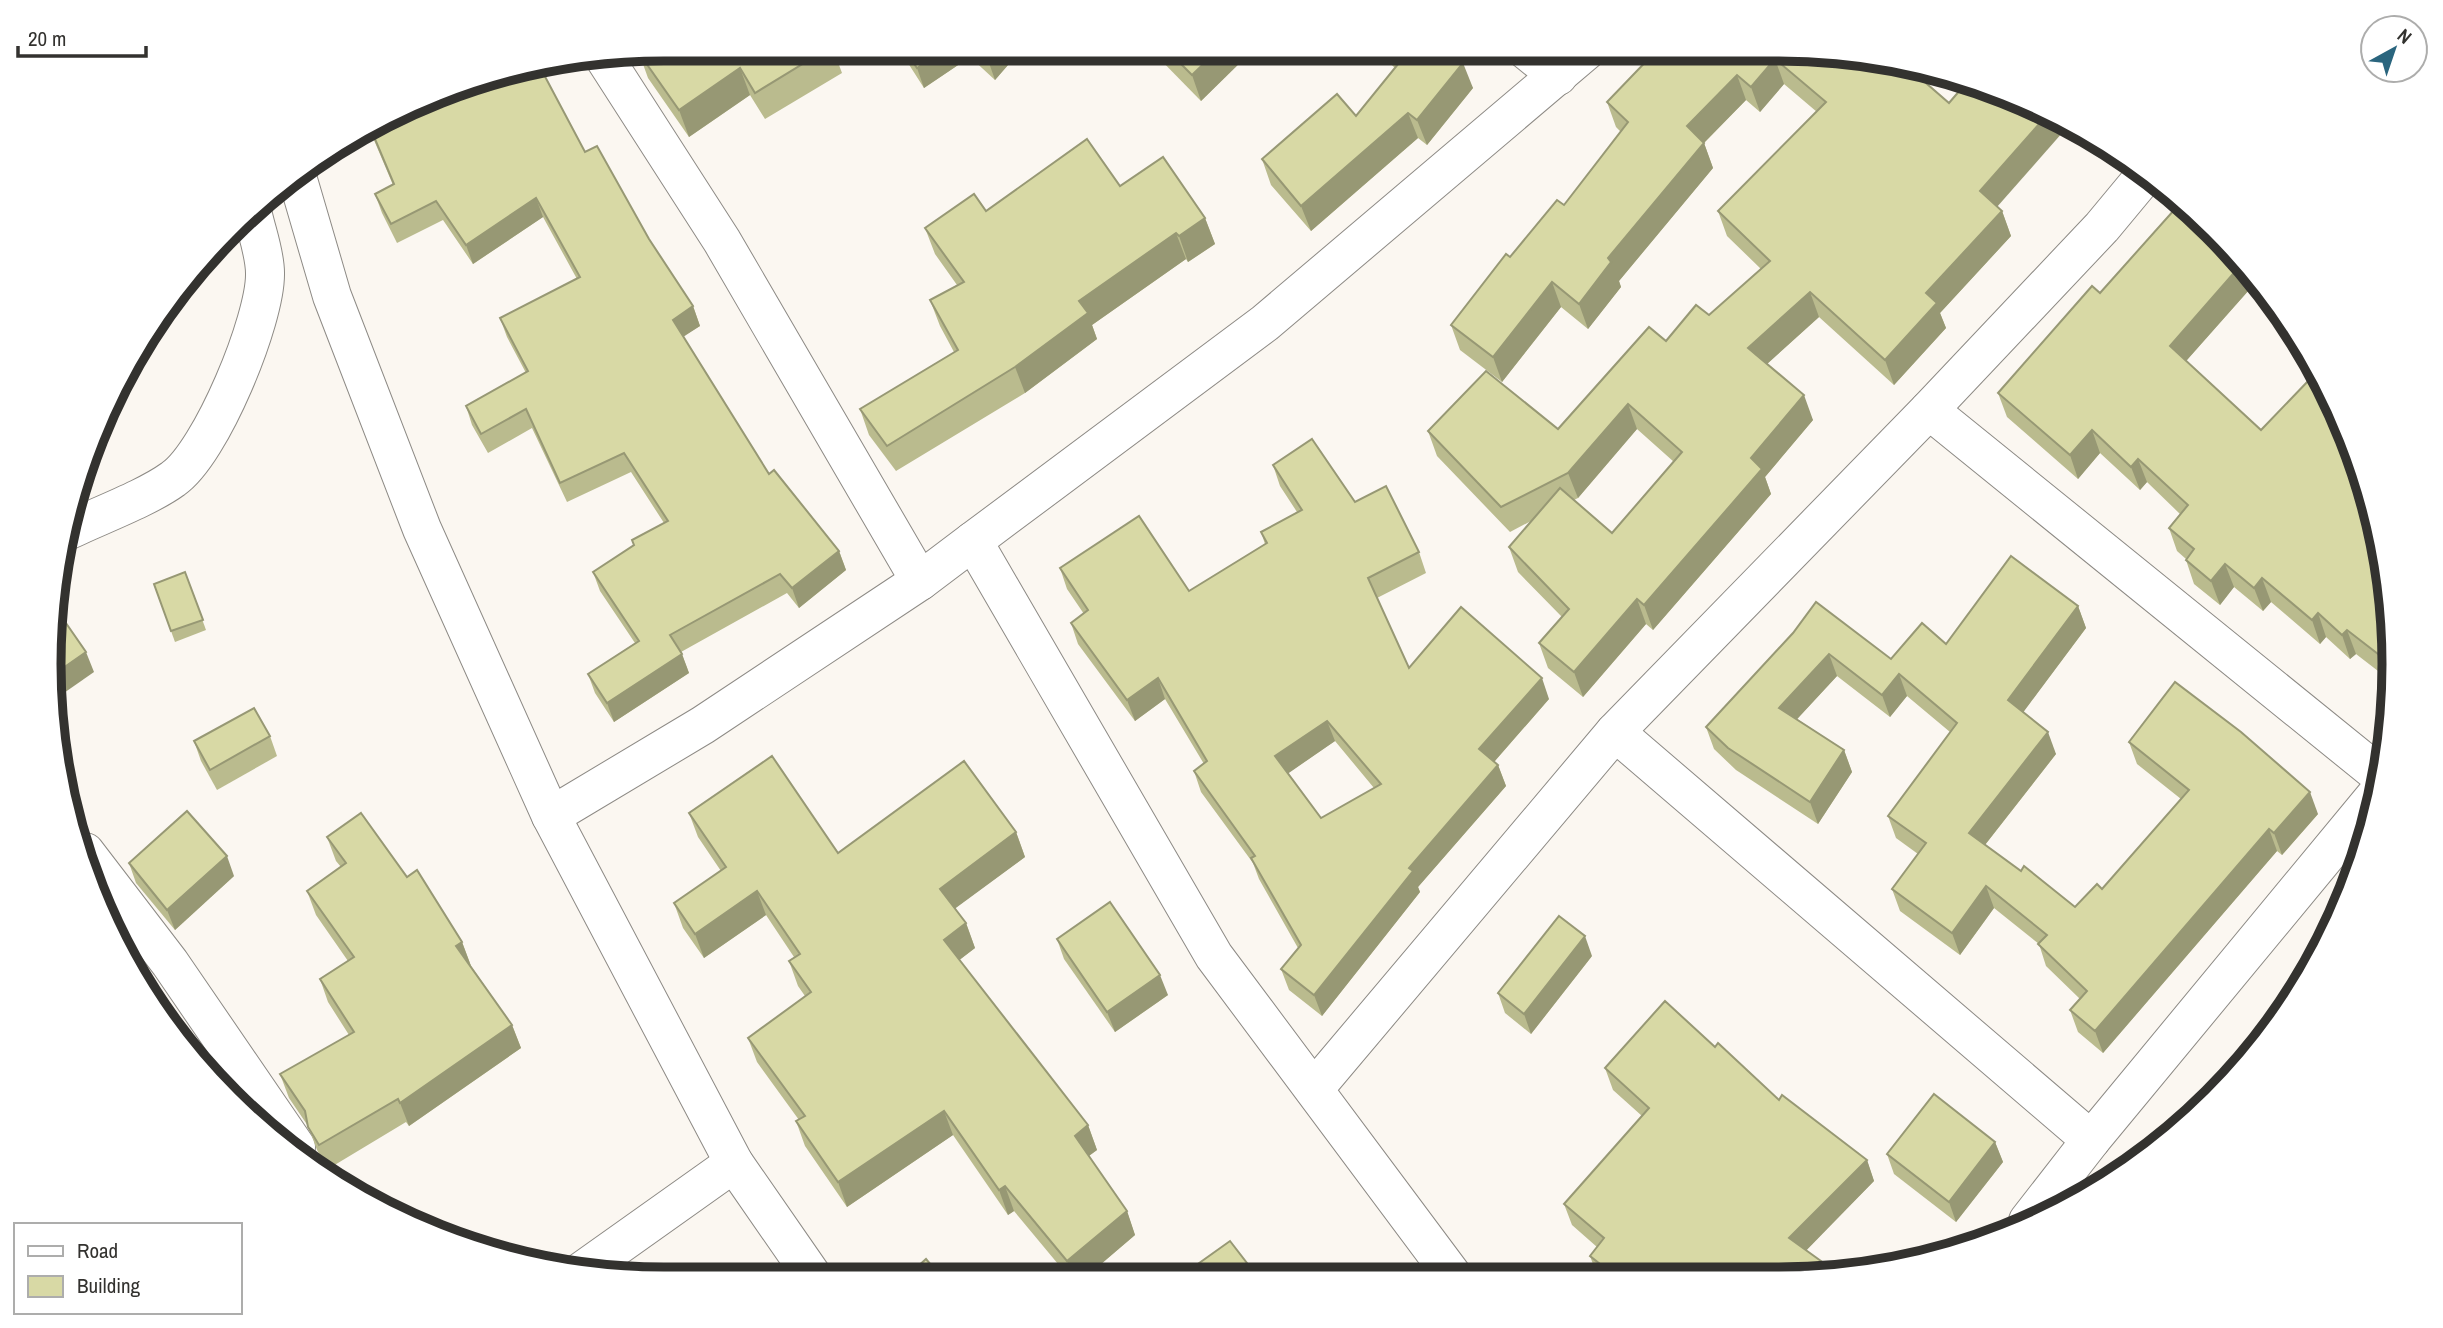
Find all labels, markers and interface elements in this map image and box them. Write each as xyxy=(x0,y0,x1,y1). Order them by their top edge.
scale bar xyxy=(18,14,145,58)
north arrow xyxy=(2359,14,2429,84)
text: N xyxy=(2392,22,2418,50)
text: 20 m xyxy=(28,24,66,53)
legend xyxy=(14,1223,242,1314)
text: Road xyxy=(77,1236,118,1265)
text: Building xyxy=(77,1271,141,1300)

